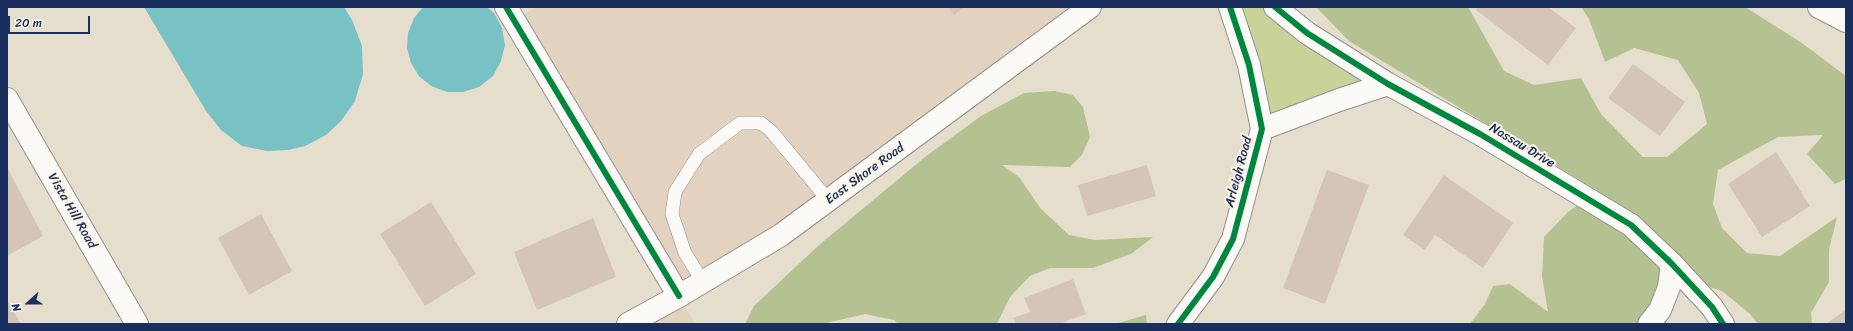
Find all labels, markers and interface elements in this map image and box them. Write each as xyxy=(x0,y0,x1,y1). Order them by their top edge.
scale bar xyxy=(10,8,92,34)
text: 20 m xyxy=(15,12,42,34)
street label: Nassau Drive xyxy=(1486,120,1558,172)
street label: Arleigh Road xyxy=(1222,135,1256,209)
street label: East Shore Road xyxy=(823,140,907,208)
street label: Vista Hill Road xyxy=(44,171,100,251)
north arrow xyxy=(8,283,48,323)
text: N xyxy=(6,301,27,314)

